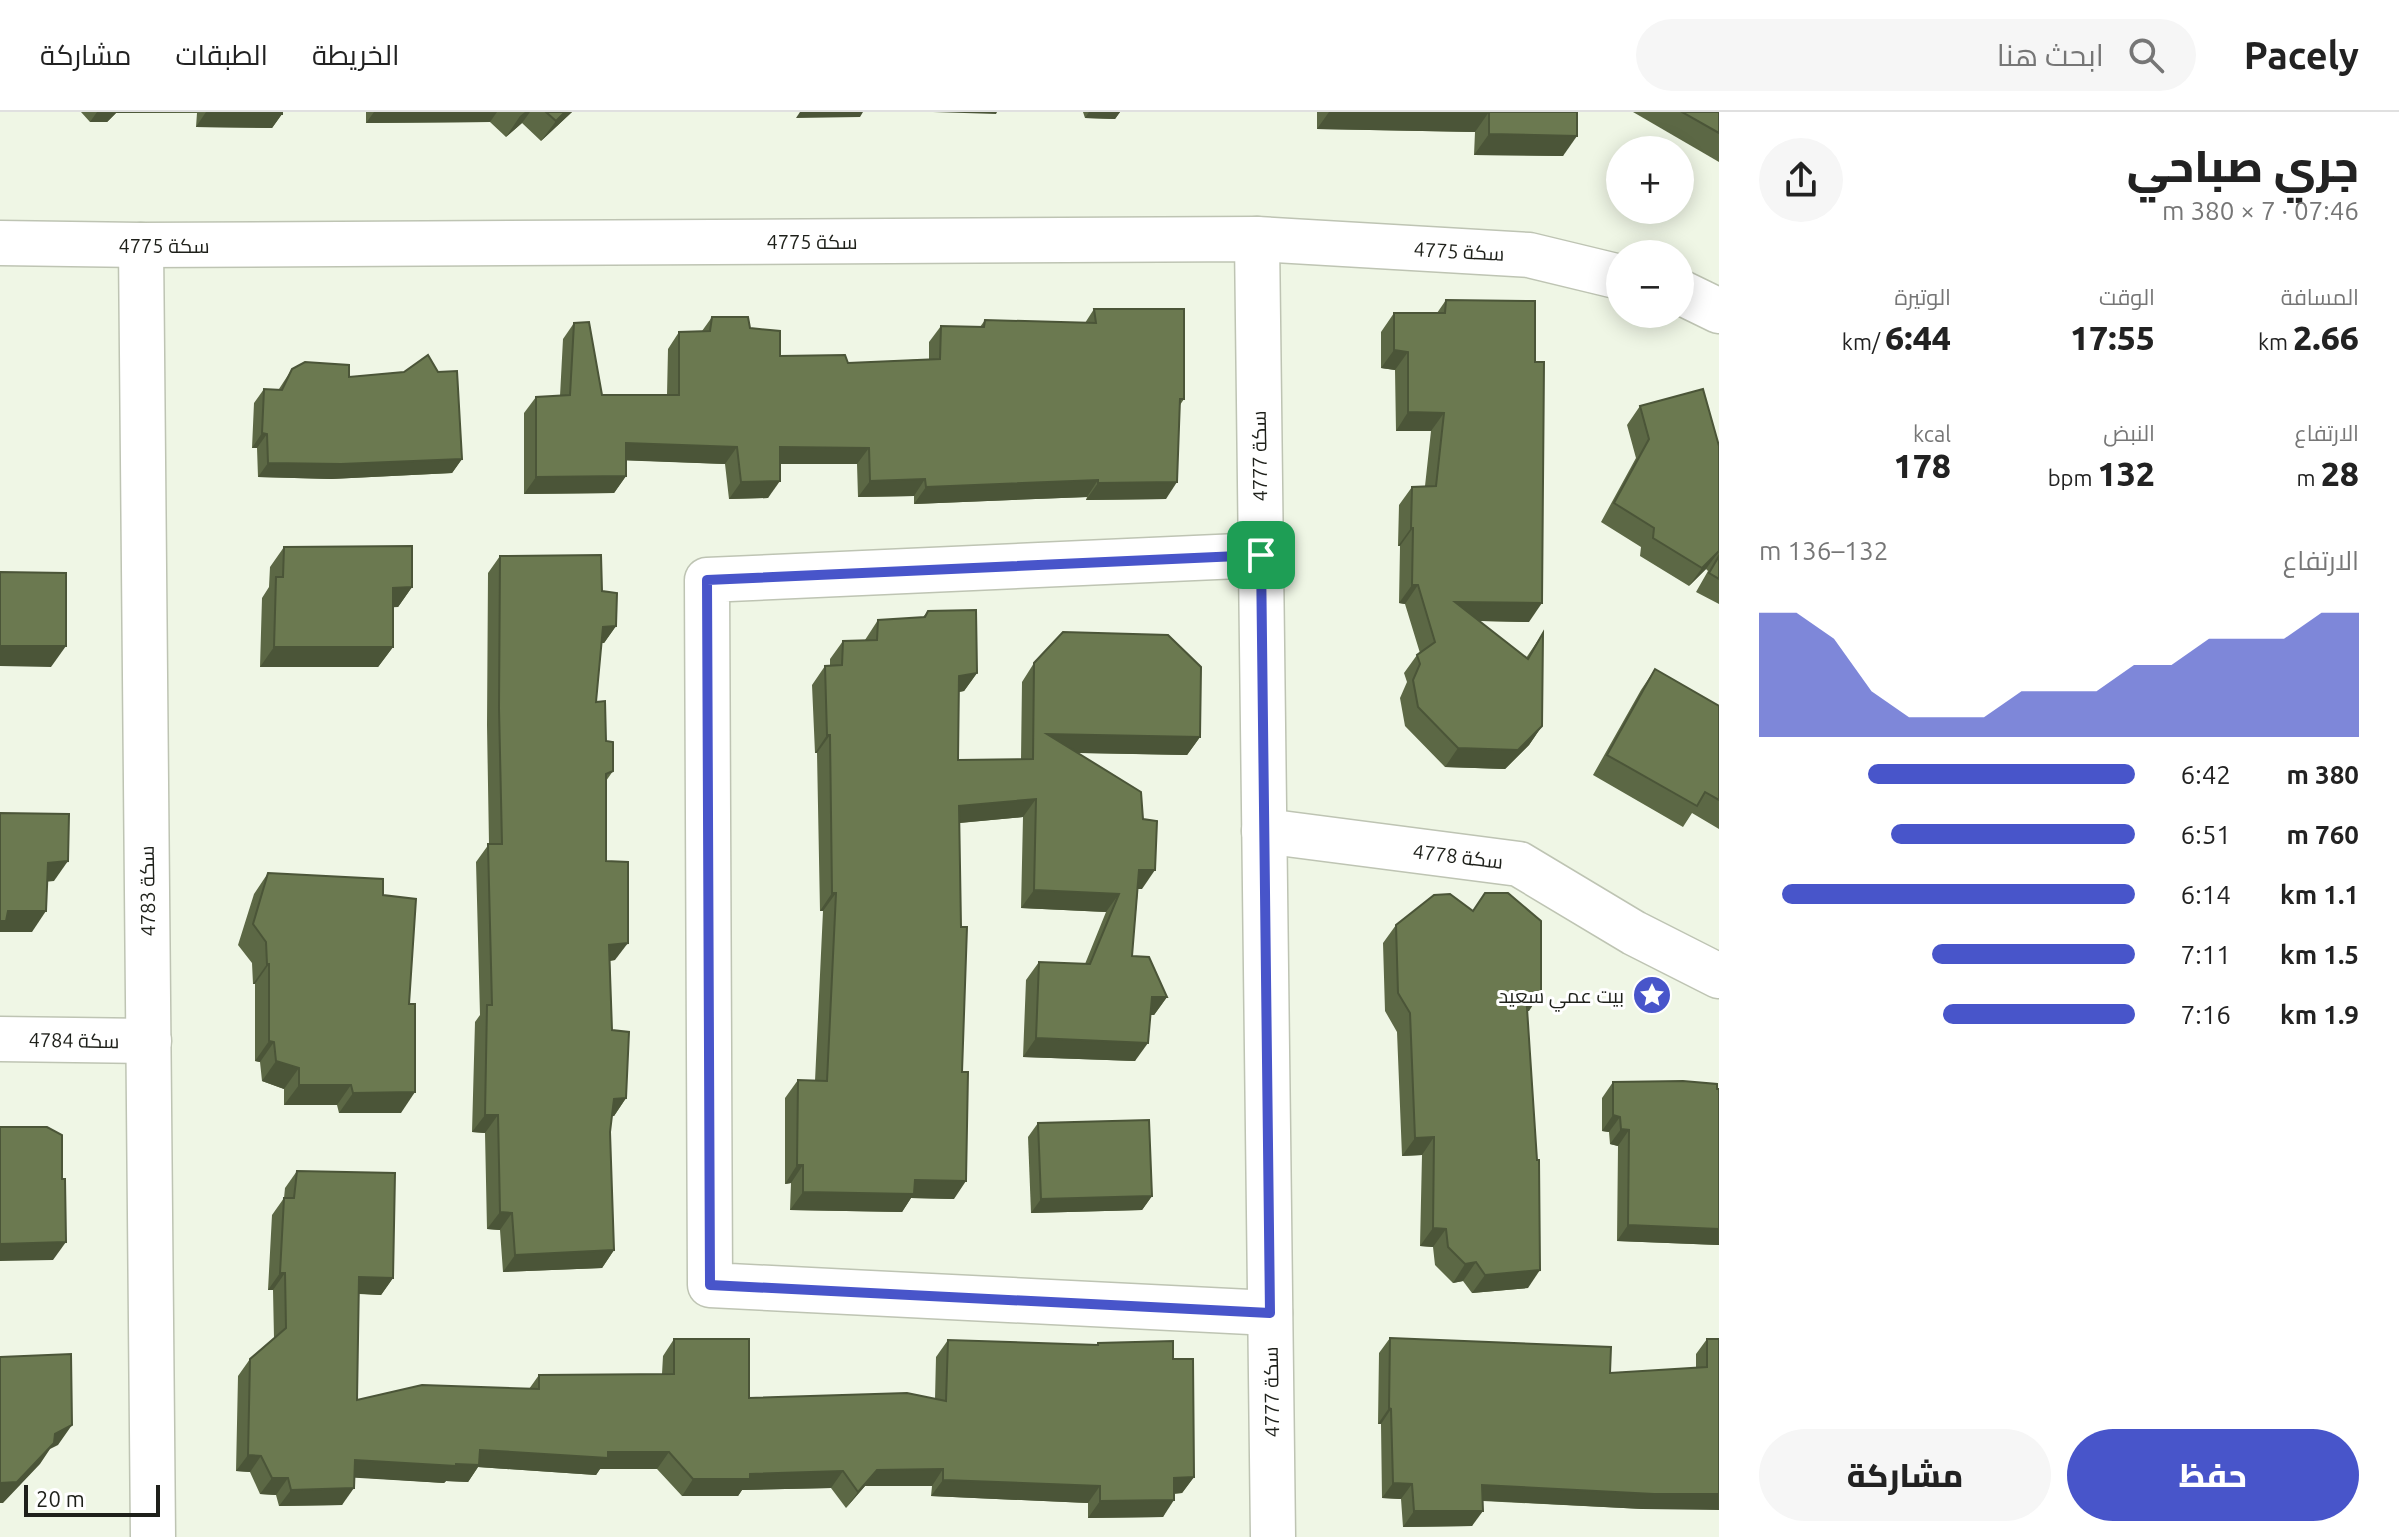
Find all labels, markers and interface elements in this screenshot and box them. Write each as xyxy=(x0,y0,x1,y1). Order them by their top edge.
search box xyxy=(1636,19,2196,91)
icon: search xyxy=(2124,33,2168,77)
text: Pacely xyxy=(2244,34,2359,76)
text: ابحث هنا xyxy=(1997,38,2104,72)
text: مشاركة xyxy=(40,39,131,70)
text: الطبقات xyxy=(175,39,268,70)
text: الخريطة xyxy=(312,39,399,70)
map controls xyxy=(1606,136,1694,328)
button: + xyxy=(1606,136,1694,224)
button: share xyxy=(1759,138,1843,222)
text: جري صباحي xyxy=(2127,141,2359,190)
text: 07:46 · 7 × 380 m xyxy=(2162,196,2359,225)
street label: سكة 4775 xyxy=(767,230,857,253)
street label: سكة 4775 xyxy=(119,234,209,257)
street label: سكة 4775 xyxy=(1413,237,1505,265)
button: − xyxy=(1606,240,1694,328)
text: الوتيرة xyxy=(1895,284,1951,309)
text: الوقت xyxy=(2099,284,2155,309)
text: المسافة xyxy=(2281,284,2359,309)
text: 6:44 xyxy=(1885,318,1951,356)
text: 17:55 xyxy=(2070,318,2155,356)
text: 2.66 xyxy=(2293,318,2359,356)
text: /km xyxy=(1842,329,1885,354)
text: km xyxy=(2258,329,2293,354)
street label: سكة 4777 xyxy=(1247,410,1271,502)
text: النبض xyxy=(2103,420,2155,445)
text: الارتفاع xyxy=(2295,420,2359,445)
text: kcal xyxy=(1913,421,1951,446)
text: 178 xyxy=(1893,446,1951,484)
text: 132 xyxy=(2097,454,2155,492)
text: 28 xyxy=(2321,454,2359,492)
text: bpm xyxy=(2048,465,2097,490)
text: m xyxy=(2297,465,2321,490)
pin xyxy=(1227,521,1295,589)
icon: arrive xyxy=(1239,533,1283,577)
text: 132–136 m xyxy=(1759,536,1888,565)
text: الارتفاع xyxy=(2283,546,2359,575)
text: 6:42 xyxy=(2181,760,2231,789)
text: 380 m xyxy=(2286,760,2359,789)
text: 6:51 xyxy=(2181,820,2231,849)
text: 760 m xyxy=(2286,820,2359,849)
street label: سكة 4778 xyxy=(1411,839,1505,873)
street label: سكة 4783 xyxy=(135,845,159,937)
text: 6:14 xyxy=(2181,880,2231,909)
text: 1.1 km xyxy=(2280,880,2359,909)
text: 7:11 xyxy=(2181,940,2231,969)
text: 1.5 km xyxy=(2280,940,2359,969)
place icon: بيت عمي سعيد xyxy=(1631,974,1673,1016)
place label: بيت عمي سعيد xyxy=(1498,984,1624,1012)
text: 7:16 xyxy=(2181,1000,2231,1029)
text: 1.9 km xyxy=(2280,1000,2359,1029)
street label: سكة 4784 xyxy=(28,1028,120,1052)
street label: سكة 4777 xyxy=(1259,1346,1283,1438)
button: مشاركة xyxy=(1759,1429,2051,1521)
button: حفظ xyxy=(2067,1429,2359,1521)
scale bar xyxy=(24,1481,160,1517)
text: 20 m xyxy=(36,1486,85,1511)

